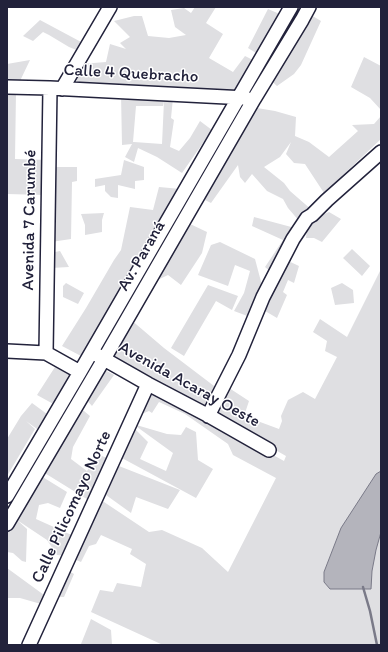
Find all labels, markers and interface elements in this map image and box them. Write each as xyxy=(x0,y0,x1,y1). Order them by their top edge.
street label: Calle 4 Quebracho xyxy=(63,60,199,88)
street label: Avenida 7 Carumbé xyxy=(19,149,41,291)
street label: Av. Paraná xyxy=(114,217,170,295)
street label: Avenida Acaray Oeste xyxy=(115,338,263,432)
street label: Calle Pilicomayo Norte xyxy=(28,428,116,586)

